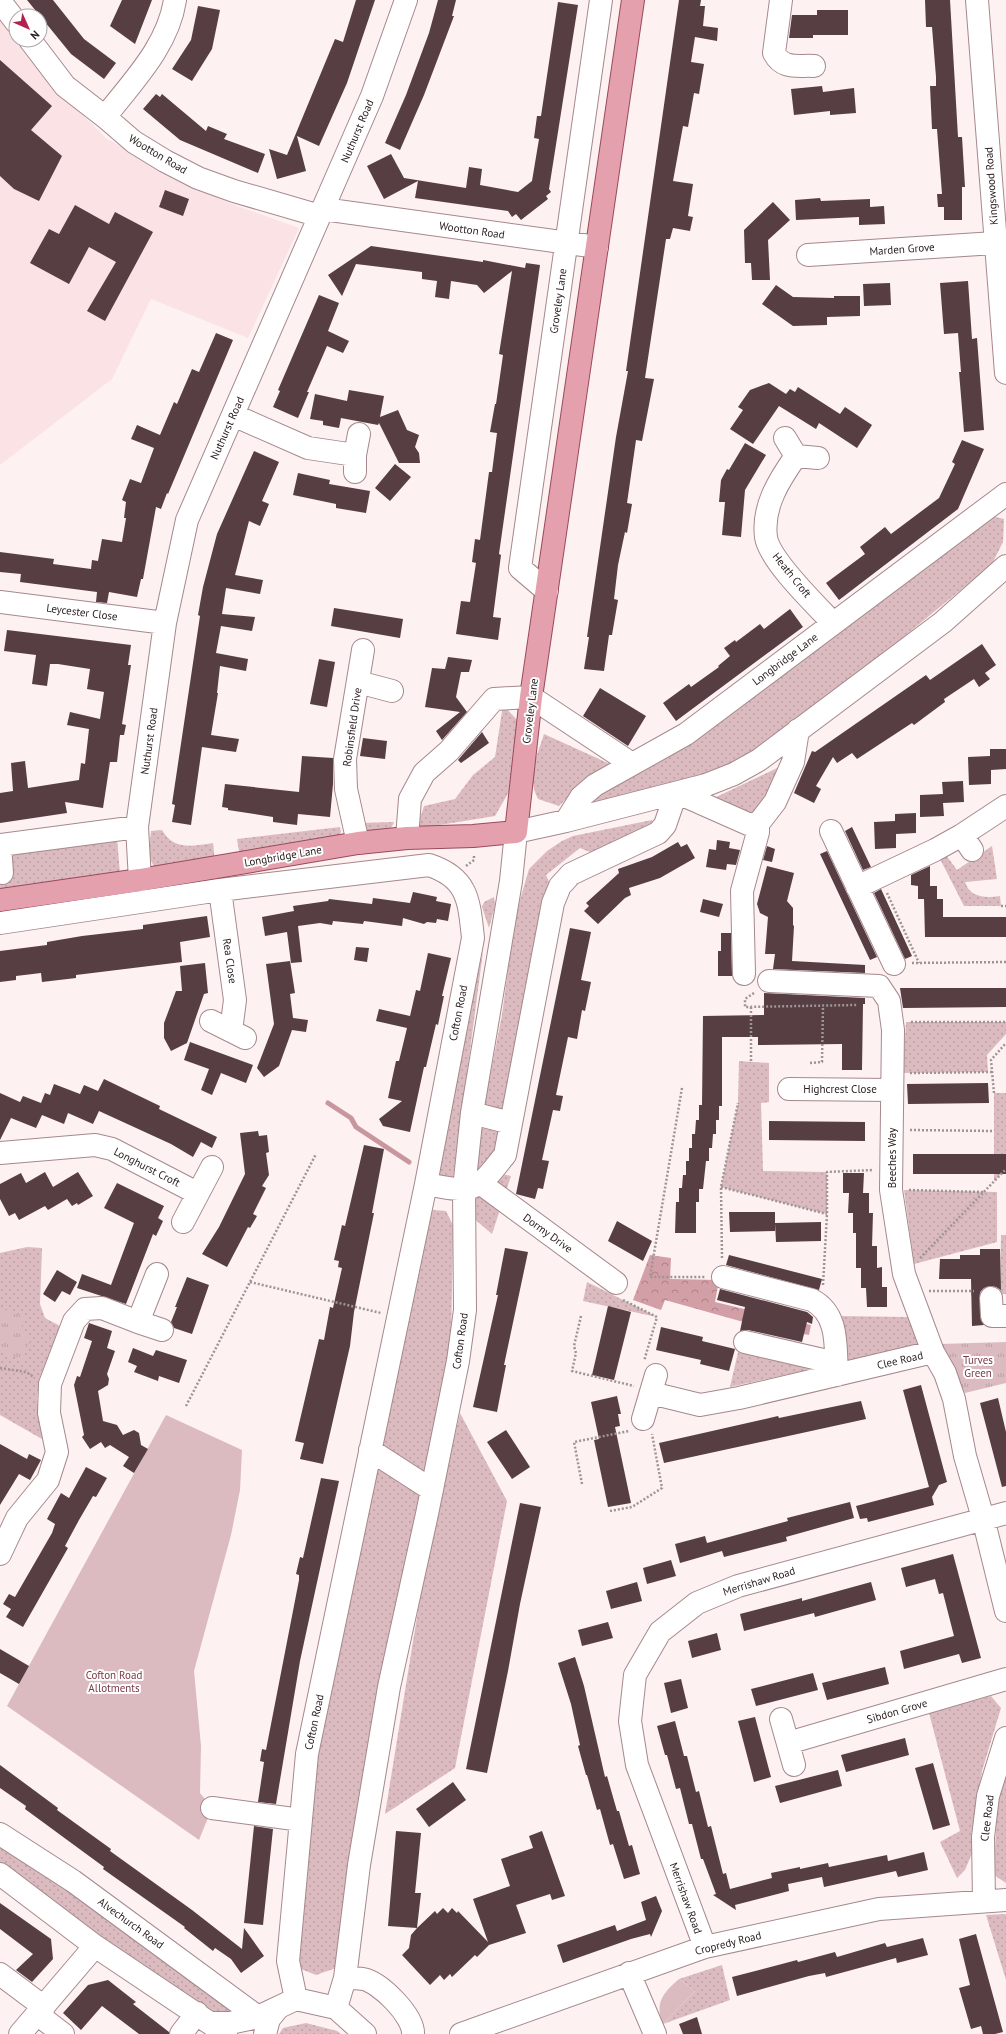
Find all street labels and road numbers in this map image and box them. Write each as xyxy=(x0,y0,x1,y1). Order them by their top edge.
street label: Nuthurst Road xyxy=(337,97,377,165)
street label: Wootton Road xyxy=(126,131,190,177)
street label: Kingswood Road xyxy=(981,146,1001,225)
street label: Wootton Road xyxy=(438,218,506,242)
street label: Marden Grove xyxy=(869,240,935,258)
street label: Groveley Lane xyxy=(546,267,570,335)
street label: Nuthurst Road xyxy=(207,394,247,462)
street label: Heath Croft xyxy=(770,550,815,601)
street label: Leycester Close xyxy=(46,601,119,623)
street label: Longbridge Lane xyxy=(749,630,821,688)
street label: Groveley Lane xyxy=(519,677,541,744)
street label: Robinsfield Drive xyxy=(340,686,365,767)
street label: Nuthurst Road xyxy=(137,707,161,775)
street label: Longbridge Lane xyxy=(243,842,323,870)
street label: Rea Close xyxy=(220,937,240,985)
street label: Cofton Road xyxy=(446,984,470,1042)
street label: Highcrest Close xyxy=(803,1082,877,1096)
street label: Beeches Way xyxy=(885,1127,899,1188)
street label: Longhurst Croft xyxy=(112,1144,183,1190)
street label: Dormy Drive xyxy=(520,1210,576,1256)
street label: Cofton Road xyxy=(449,1312,471,1370)
street label: Clee Road xyxy=(876,1348,924,1372)
street label: Merrishaw Road xyxy=(721,1563,797,1599)
street label: Cofton Road xyxy=(301,1693,327,1751)
street label: Sibdon Grove xyxy=(865,1696,929,1726)
street label: Clee Road xyxy=(977,1794,997,1842)
street label: Merrishaw Road xyxy=(667,1860,705,1936)
street label: Alvechurch Road xyxy=(95,1894,167,1952)
street label: Cropredy Road xyxy=(693,1928,763,1958)

